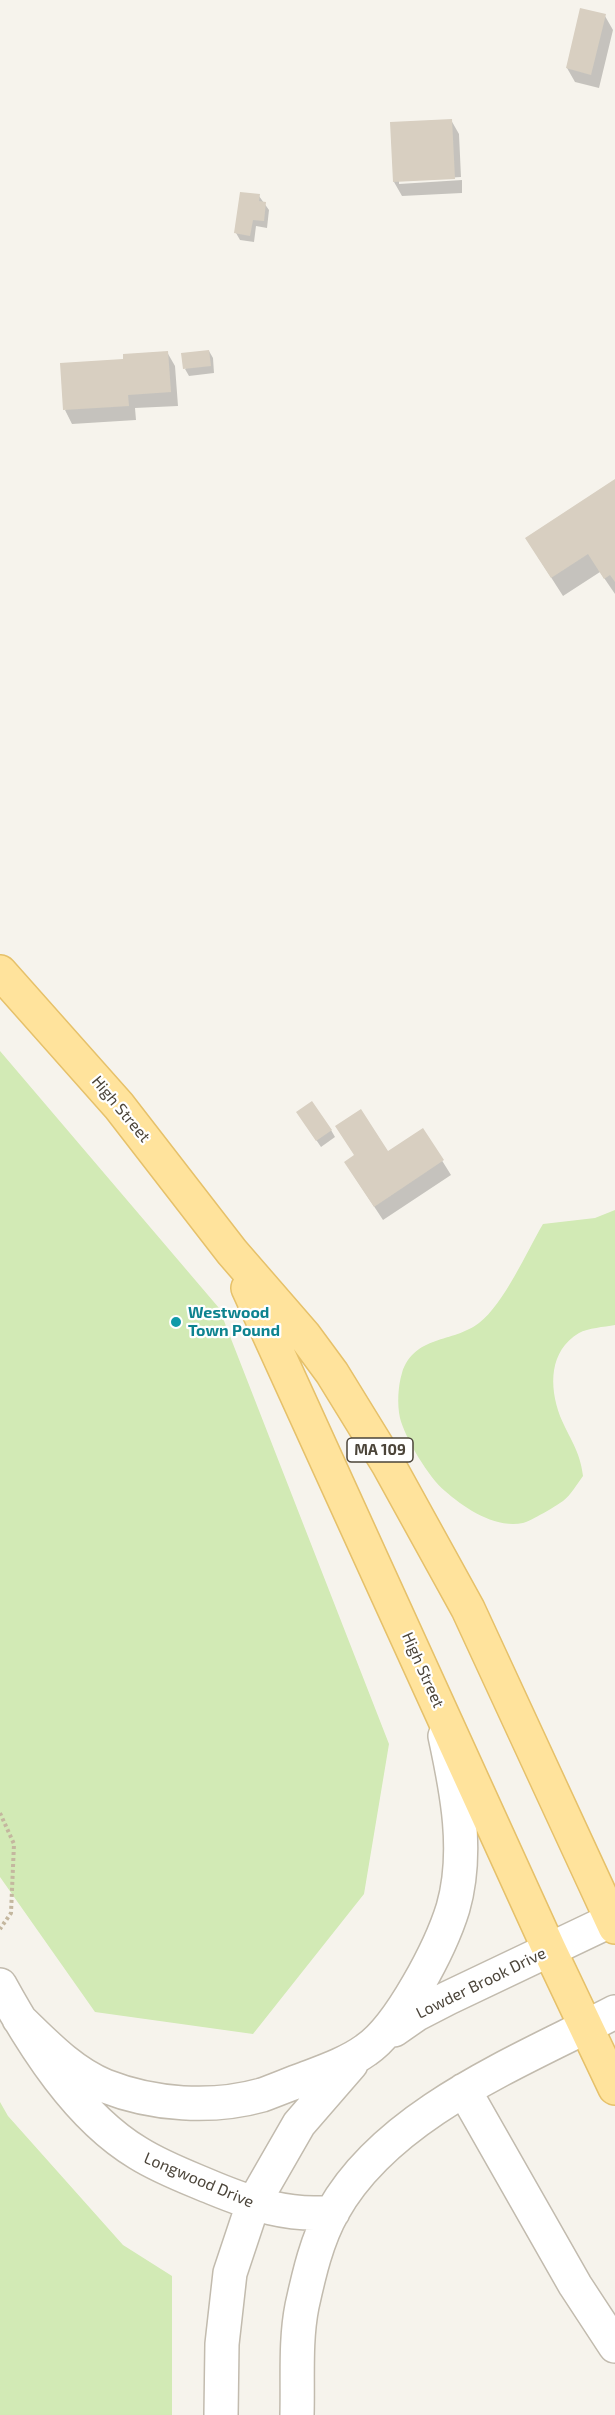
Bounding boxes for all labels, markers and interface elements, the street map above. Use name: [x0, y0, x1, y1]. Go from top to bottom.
street label: High Street: [88, 1072, 154, 1146]
place label: Westwood Town Pound: [188, 1303, 280, 1341]
marker: Westwood Town Pound: [169, 1315, 183, 1329]
road number: MA 109: [347, 1438, 413, 1462]
street label: High Street: [398, 1629, 448, 1711]
street label: Lowder Brook Drive: [413, 1943, 549, 2023]
street label: Longwood Drive: [141, 2148, 257, 2212]

